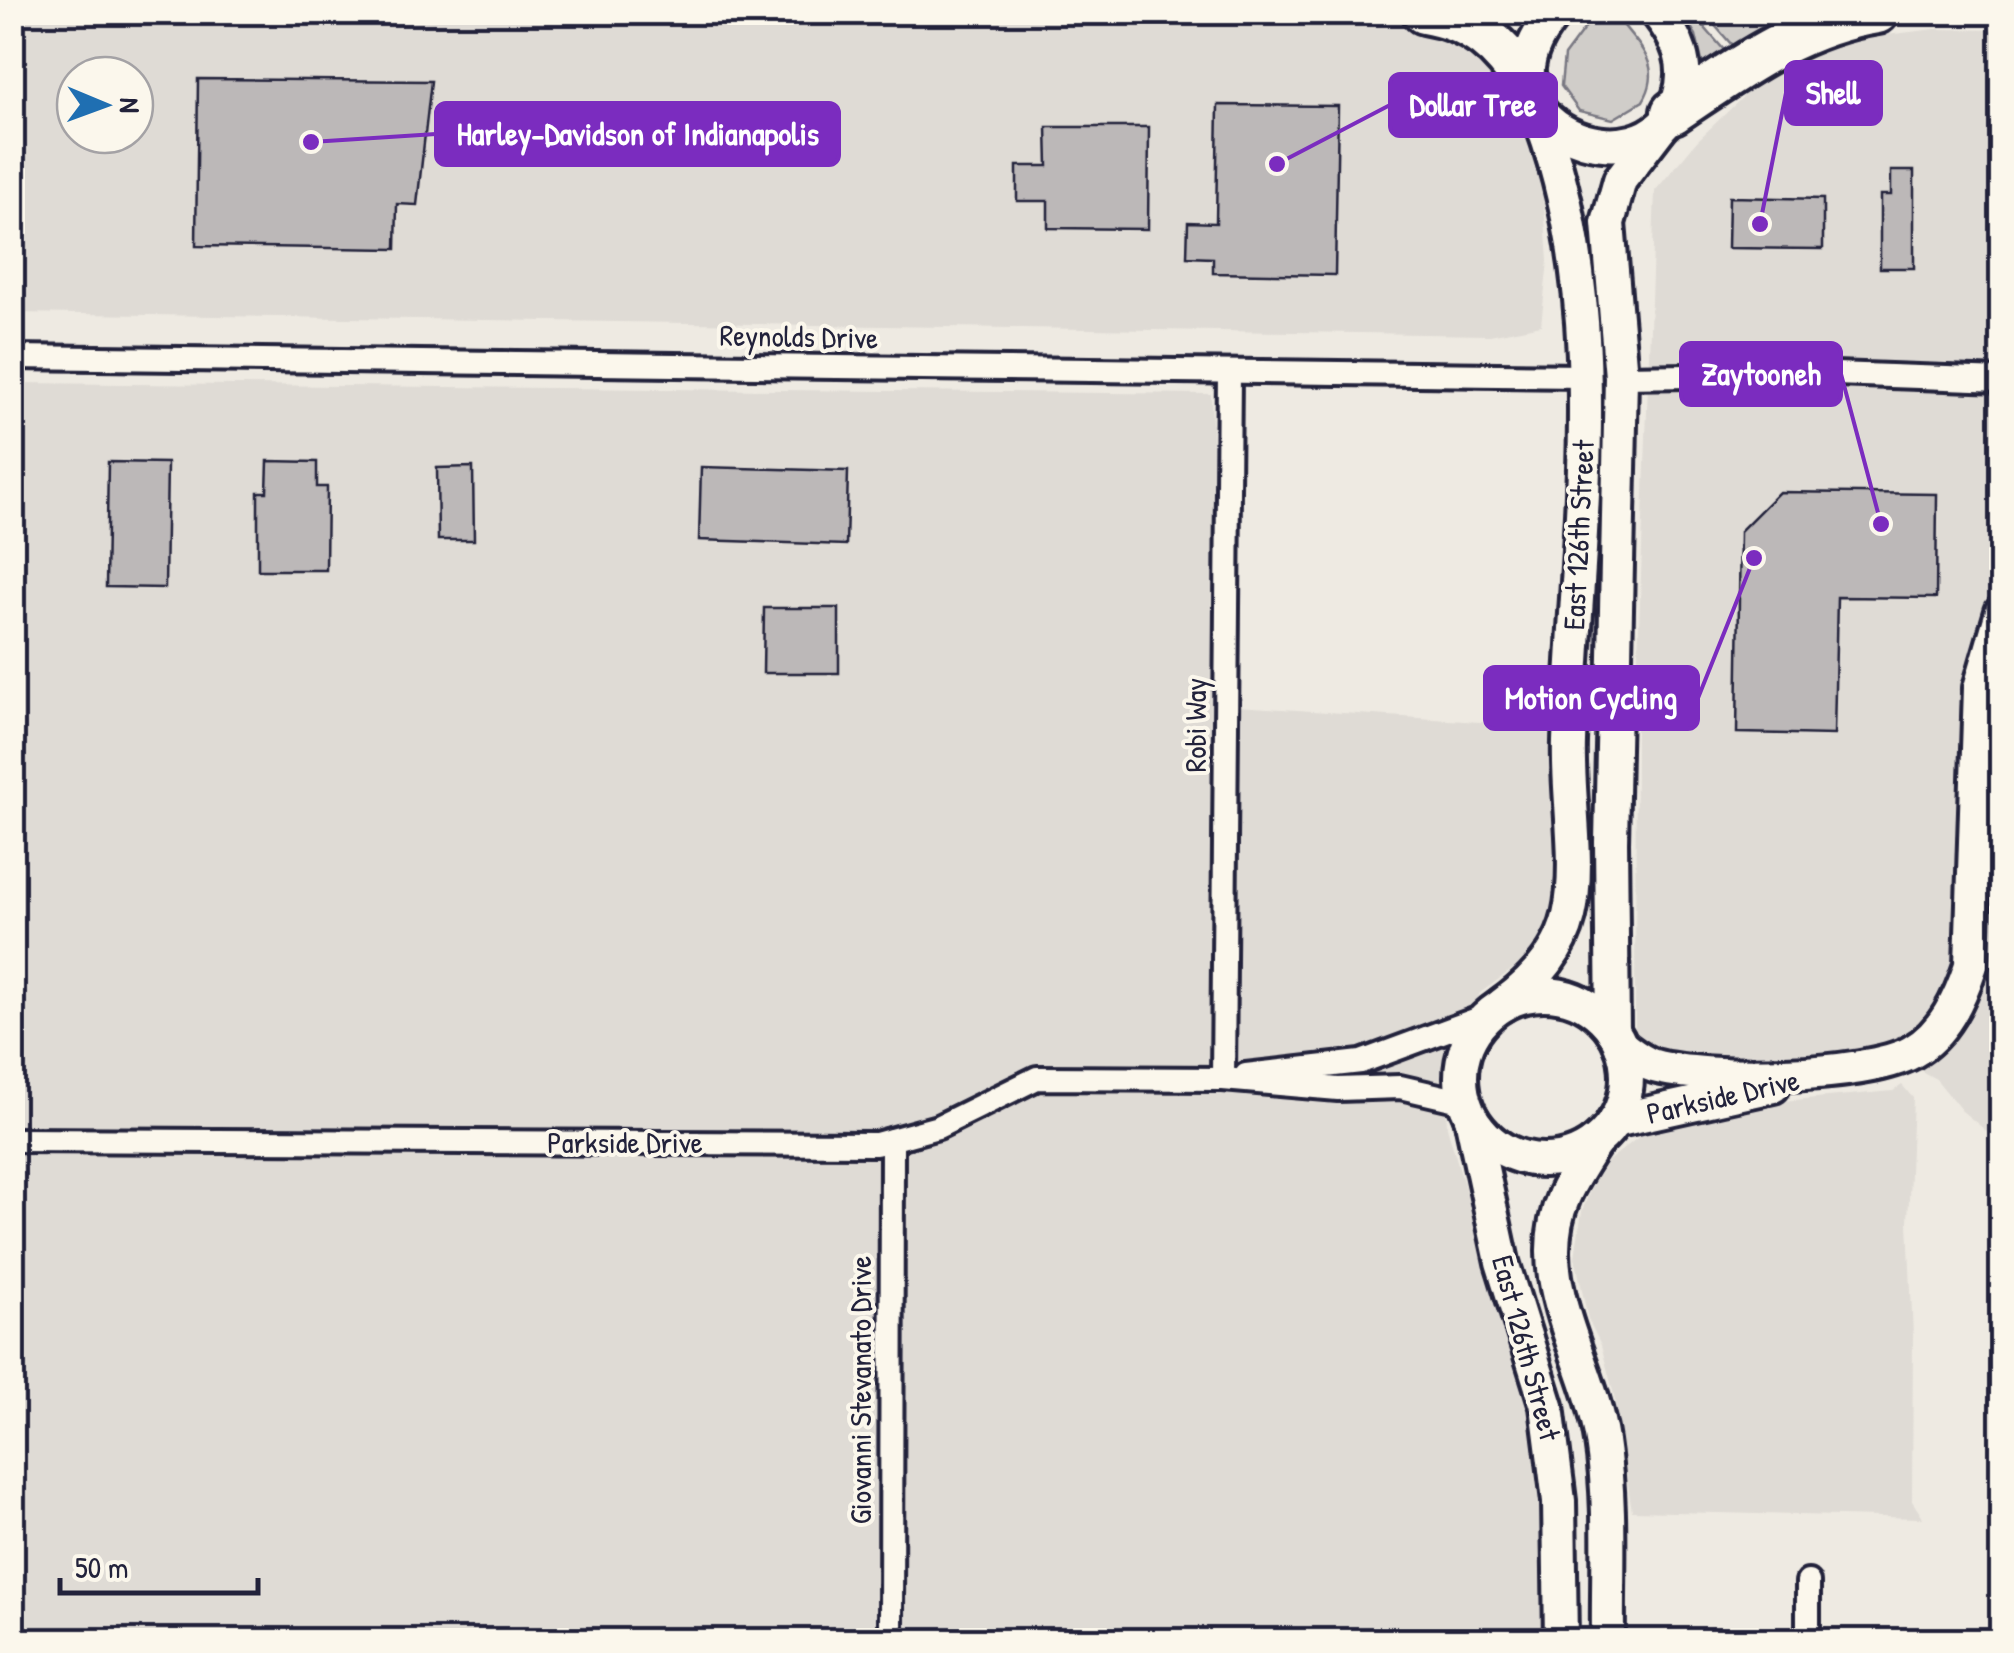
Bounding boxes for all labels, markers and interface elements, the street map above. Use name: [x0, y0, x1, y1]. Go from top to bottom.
north arrow: [55, 55, 155, 155]
callout: Shell: [1786, 62, 1881, 124]
text: Shell: [1806, 71, 1862, 114]
callout: Dollar Tree: [1390, 74, 1556, 136]
text: Dollar Tree: [1410, 83, 1537, 126]
text: N: [111, 98, 149, 113]
callout: Harley-Davidson of Indianapolis: [436, 103, 839, 165]
text: Harley-Davidson of Indianapolis: [457, 112, 819, 156]
street label: Reynolds Drive: [719, 315, 879, 357]
callout: Zaytooneh: [1681, 343, 1841, 405]
text: Zaytooneh: [1701, 352, 1821, 396]
street label: East 126th Street: [1553, 438, 1603, 631]
callout: Motion Cycling: [1485, 667, 1698, 729]
text: Motion Cycling: [1505, 676, 1677, 720]
street label: Robi Way: [1175, 678, 1215, 772]
street label: Parkside Drive: [1643, 1059, 1803, 1133]
street label: Parkside Drive: [547, 1122, 703, 1162]
street label: East 126th Street: [1483, 1251, 1571, 1446]
street label: Giovanni Stevanato Drive: [840, 1256, 880, 1524]
scale bar: [60, 1533, 258, 1595]
text: 50 m: [75, 1547, 128, 1587]

